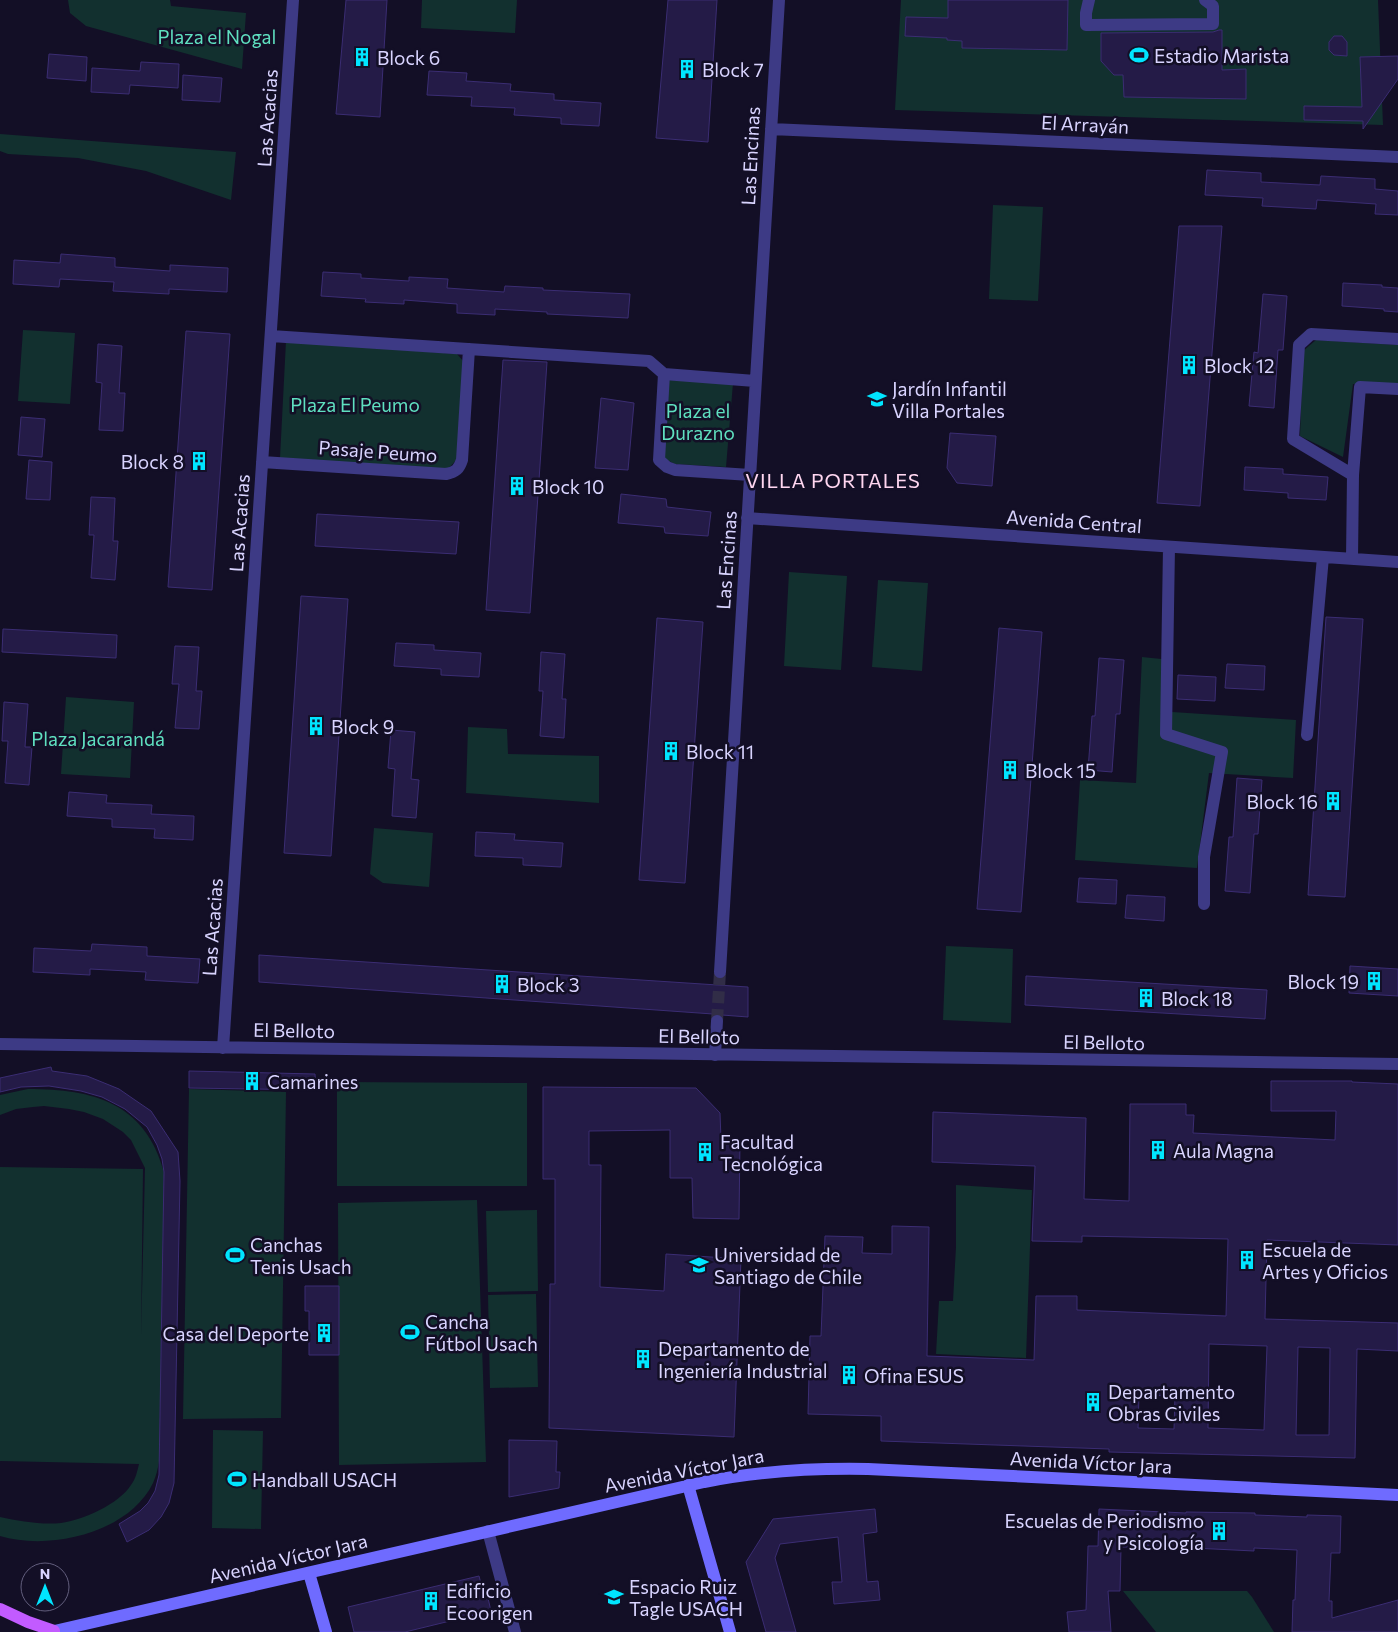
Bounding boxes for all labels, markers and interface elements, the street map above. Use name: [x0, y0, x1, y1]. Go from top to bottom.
park label: Plaza el Nogal: [158, 25, 276, 48]
sports icon: Estadio Marista: [1128, 44, 1150, 66]
place label: Estadio Marista: [1154, 44, 1289, 67]
building icon: Block 6: [351, 46, 373, 68]
place label: Block 6: [377, 46, 440, 69]
building icon: Block 7: [676, 58, 698, 80]
place label: Block 7: [702, 58, 764, 81]
street label: Las Acacias: [252, 68, 282, 168]
street label: Las Encinas: [736, 106, 764, 206]
street label: El Arrayán: [1040, 110, 1130, 138]
building icon: Block 12: [1178, 354, 1200, 376]
place label: Block 12: [1204, 354, 1274, 377]
place label: Jardín Infantil Villa Portales: [892, 377, 1007, 422]
school or university icon: Jardín Infantil Villa Portales: [866, 388, 888, 410]
park label: Plaza El Peumo: [290, 393, 420, 416]
park label: Plaza el Durazno: [661, 399, 735, 444]
street label: Pasaje Peumo: [318, 435, 438, 467]
place label: Block 8: [121, 450, 184, 473]
building icon: Block 8: [188, 450, 210, 472]
district label: VILLA PORTALES: [745, 468, 921, 492]
street label: Las Acacias: [224, 473, 254, 573]
building icon: Block 10: [506, 475, 528, 497]
place label: Block 10: [532, 475, 604, 498]
street label: Avenida Central: [1005, 505, 1143, 537]
street label: Las Encinas: [711, 510, 741, 610]
building icon: Block 9: [305, 715, 327, 737]
place label: Block 9: [331, 715, 394, 738]
park label: Plaza Jacarandá: [31, 727, 165, 750]
building icon: Block 11: [660, 740, 682, 762]
place label: Block 11: [686, 740, 754, 763]
building icon: Block 15: [999, 759, 1021, 781]
place label: Block 15: [1025, 759, 1096, 782]
place label: Block 16: [1247, 790, 1318, 813]
building icon: Block 16: [1322, 790, 1344, 812]
street label: Las Acacias: [197, 877, 227, 977]
place label: Block 19: [1288, 970, 1359, 993]
building icon: Block 19: [1363, 970, 1385, 992]
building icon: Block 3: [491, 973, 513, 995]
place label: Block 3: [517, 973, 580, 996]
building icon: Block 18: [1135, 987, 1157, 1009]
place label: Block 18: [1161, 987, 1232, 1010]
street label: El Belloto: [253, 1018, 335, 1042]
street label: El Belloto: [658, 1024, 740, 1048]
street label: El Belloto: [1063, 1030, 1145, 1054]
building icon: Camarines: [241, 1070, 263, 1092]
place label: Camarines: [267, 1070, 359, 1093]
place label: Facultad Tecnológica: [720, 1130, 823, 1175]
building icon: Aula Magna: [1147, 1139, 1169, 1161]
place label: Aula Magna: [1173, 1139, 1274, 1162]
building icon: Facultad Tecnológica: [694, 1141, 716, 1163]
place label: Canchas Tenis Usach: [250, 1233, 352, 1278]
place label: Escuela de Artes y Oficios: [1262, 1238, 1388, 1283]
place label: Universidad de Santiago de Chile: [714, 1243, 862, 1288]
sports icon: Canchas Tenis Usach: [224, 1244, 246, 1266]
building icon: Escuela de Artes y Oficios: [1236, 1249, 1258, 1271]
school or university icon: Universidad de Santiago de Chile: [688, 1254, 710, 1276]
place label: Cancha Fútbol Usach: [425, 1310, 538, 1355]
sports icon: Cancha Fútbol Usach: [399, 1321, 421, 1343]
place label: Casa del Deporte: [162, 1322, 309, 1345]
building icon: Casa del Deporte: [313, 1322, 335, 1344]
place label: Departamento de Ingeniería Industrial: [658, 1337, 828, 1382]
building icon: Departamento de Ingeniería Industrial: [632, 1348, 654, 1370]
building icon: Ofina ESUS: [838, 1364, 860, 1386]
place label: Ofina ESUS: [864, 1364, 964, 1387]
place label: Departamento Obras Civiles: [1108, 1380, 1235, 1425]
building icon: Departamento Obras Civiles: [1082, 1391, 1104, 1413]
street label: Avenida Víctor Jara: [602, 1443, 766, 1497]
street label: Avenida Víctor Jara: [1009, 1446, 1173, 1478]
sports icon: Handball USACH: [226, 1468, 248, 1490]
place label: Handball USACH: [252, 1468, 397, 1491]
place label: Escuelas de Periodismo y Psicología: [1005, 1509, 1204, 1554]
building icon: Escuelas de Periodismo y Psicología: [1208, 1520, 1230, 1542]
street label: Avenida Víctor Jara: [206, 1529, 370, 1587]
north arrow: [20, 1562, 70, 1612]
text: N: [40, 1565, 50, 1582]
place label: Espacio Ruiz Tagle USACH: [629, 1575, 743, 1620]
place label: Edificio Ecoorigen: [446, 1579, 533, 1624]
school or university icon: Espacio Ruiz Tagle USACH: [603, 1586, 625, 1608]
building icon: Edificio Ecoorigen: [420, 1590, 442, 1612]

